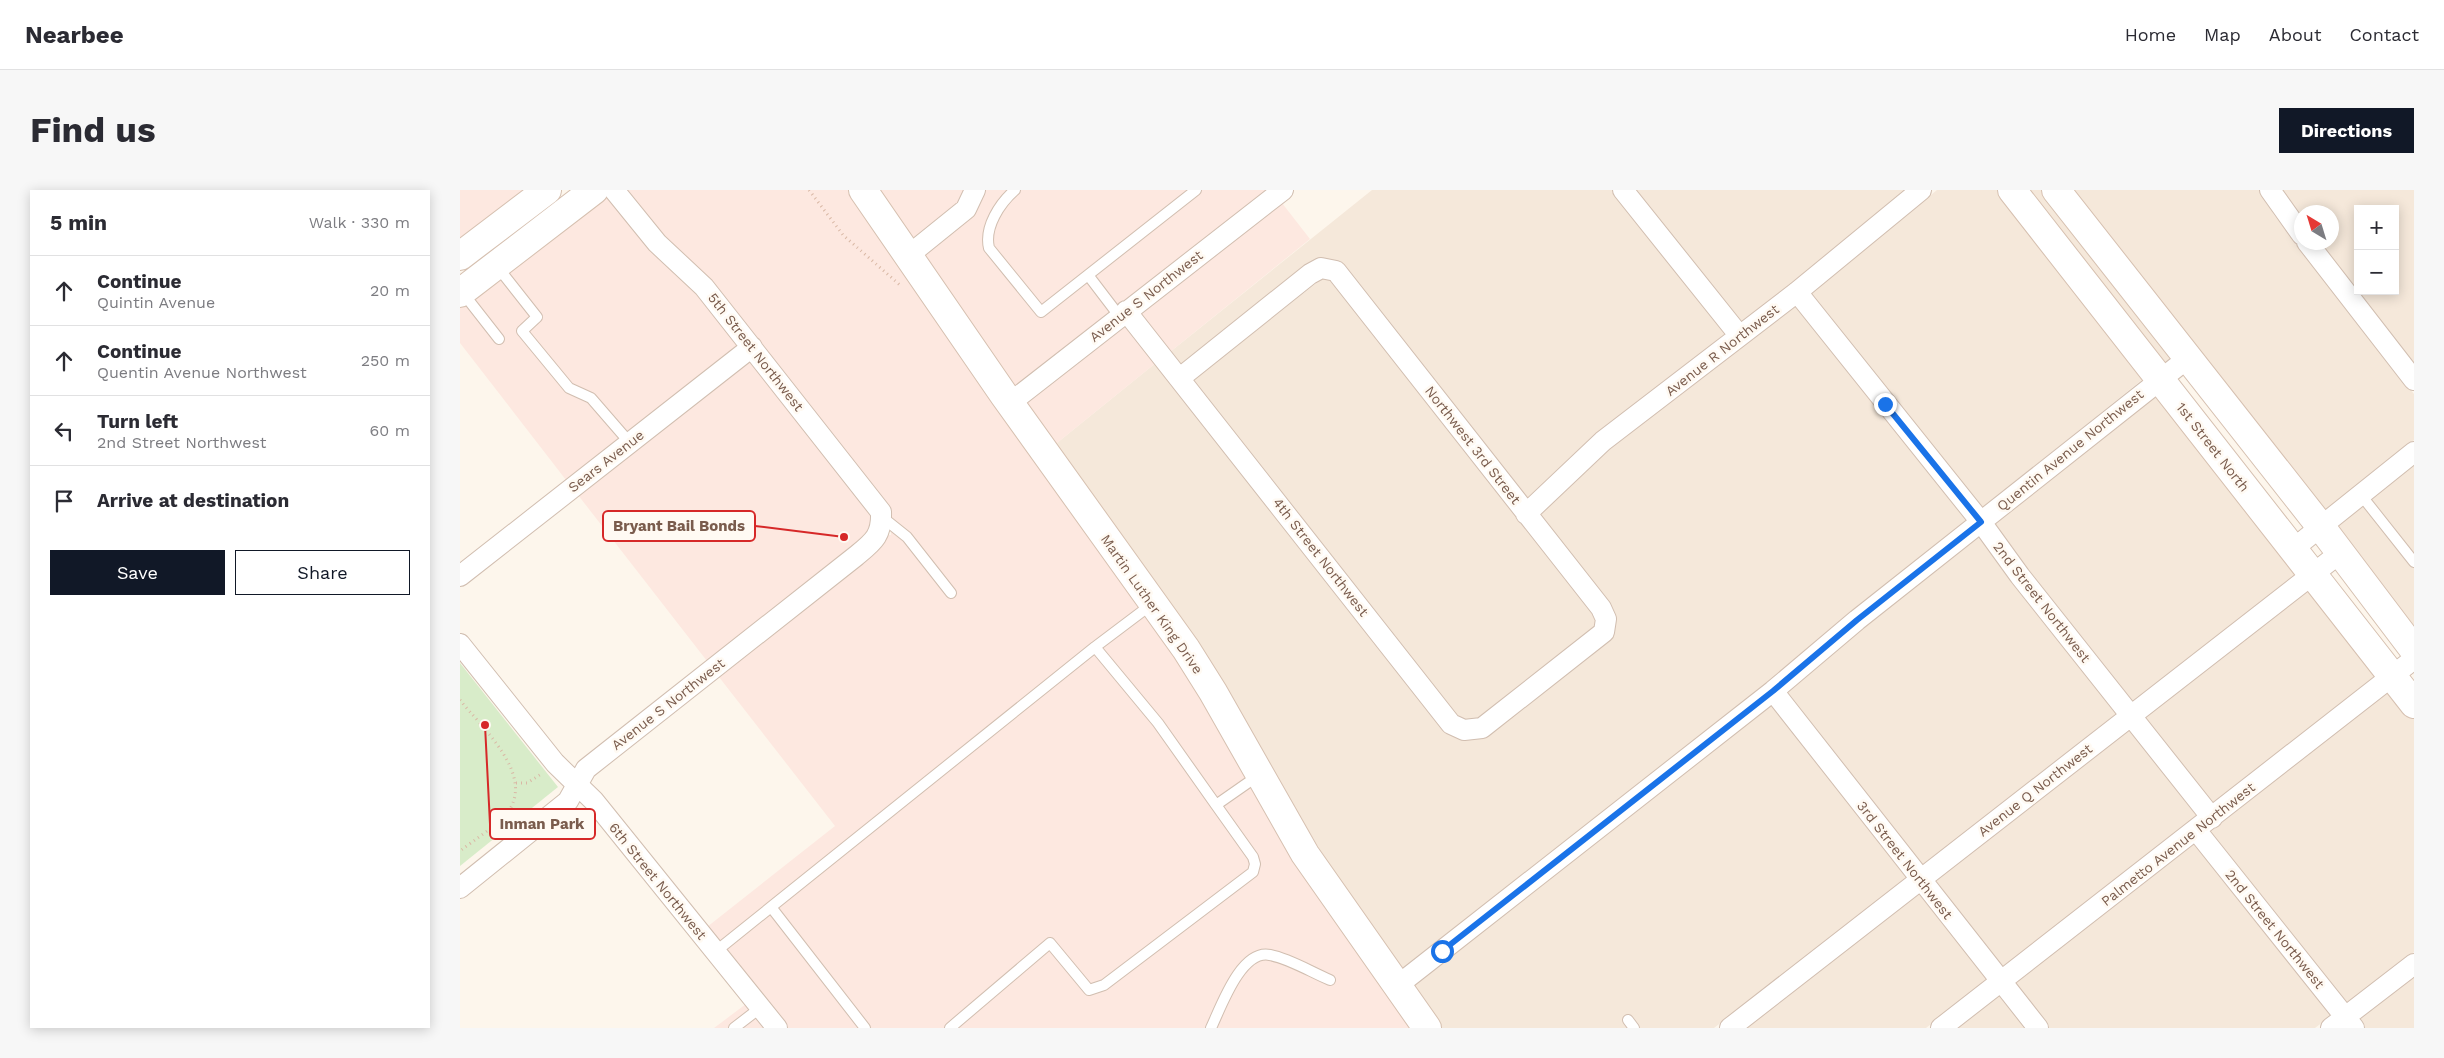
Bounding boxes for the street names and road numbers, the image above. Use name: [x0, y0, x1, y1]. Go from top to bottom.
street label: Avenue S Northwest: [1086, 247, 1206, 345]
street label: 5th Street Northwest: [705, 290, 807, 414]
street label: Avenue R Northwest: [1662, 301, 1782, 399]
street label: Northwest 3rd Street: [1422, 383, 1524, 507]
street label: Quentin Avenue Northwest: [1994, 386, 2146, 514]
street label: 1st Street North: [2173, 399, 2253, 495]
street label: Sears Avenue: [565, 427, 647, 495]
street label: 4th Street Northwest: [1270, 495, 1372, 619]
street label: Martin Luther King Drive: [1098, 531, 1206, 677]
street label: 2nd Street Northwest: [1990, 539, 2094, 665]
street label: Avenue S Northwest: [608, 655, 728, 753]
street label: Avenue Q Northwest: [1975, 740, 2095, 840]
street label: Palmetto Avenue Northwest: [2098, 779, 2258, 909]
street label: 3rd Street Northwest: [1854, 798, 1956, 922]
street label: 6th Street Northwest: [606, 819, 710, 943]
street label: 2nd Street Northwest: [2222, 866, 2328, 992]

